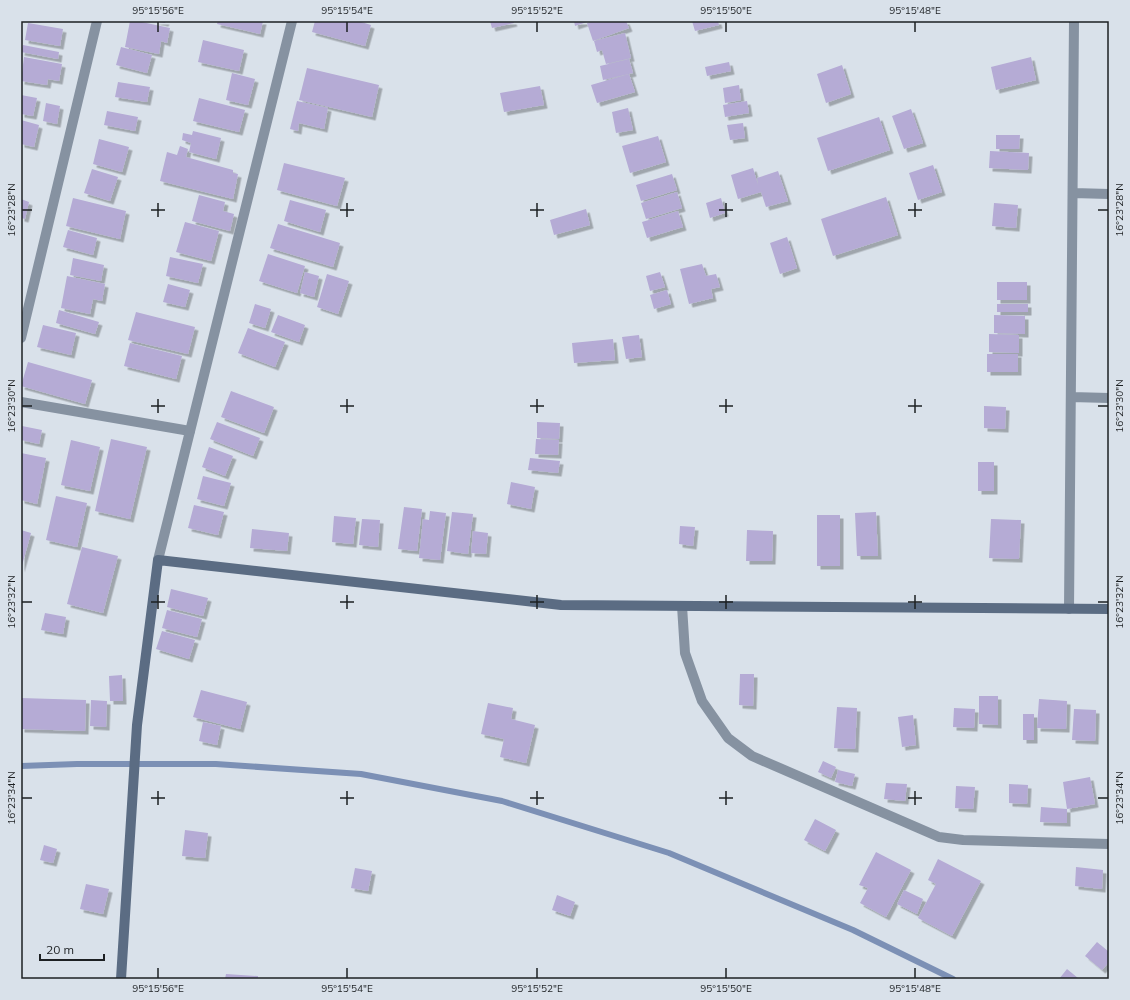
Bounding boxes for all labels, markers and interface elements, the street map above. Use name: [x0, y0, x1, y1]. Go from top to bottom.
text: 95°15'56"E: [132, 4, 184, 17]
text: 95°15'54"E: [321, 4, 373, 17]
text: 95°15'52"E: [511, 4, 563, 17]
text: 95°15'50"E: [700, 4, 752, 17]
text: 95°15'48"E: [889, 4, 941, 17]
text: 16°23'28"N: [5, 183, 18, 237]
text: 16°23'28"N: [1113, 183, 1126, 237]
text: 16°23'30"N: [5, 379, 18, 433]
text: 16°23'30"N: [1113, 379, 1126, 433]
text: 16°23'32"N: [5, 575, 18, 629]
text: 16°23'32"N: [1113, 575, 1126, 629]
text: 16°23'34"N: [5, 771, 18, 825]
text: 16°23'34"N: [1113, 771, 1126, 825]
scale bar: [40, 936, 104, 962]
text: 20 m: [46, 942, 74, 957]
text: 95°15'56"E: [132, 982, 184, 995]
text: 95°15'54"E: [321, 982, 373, 995]
text: 95°15'52"E: [511, 982, 563, 995]
text: 95°15'50"E: [700, 982, 752, 995]
text: 95°15'48"E: [889, 982, 941, 995]

